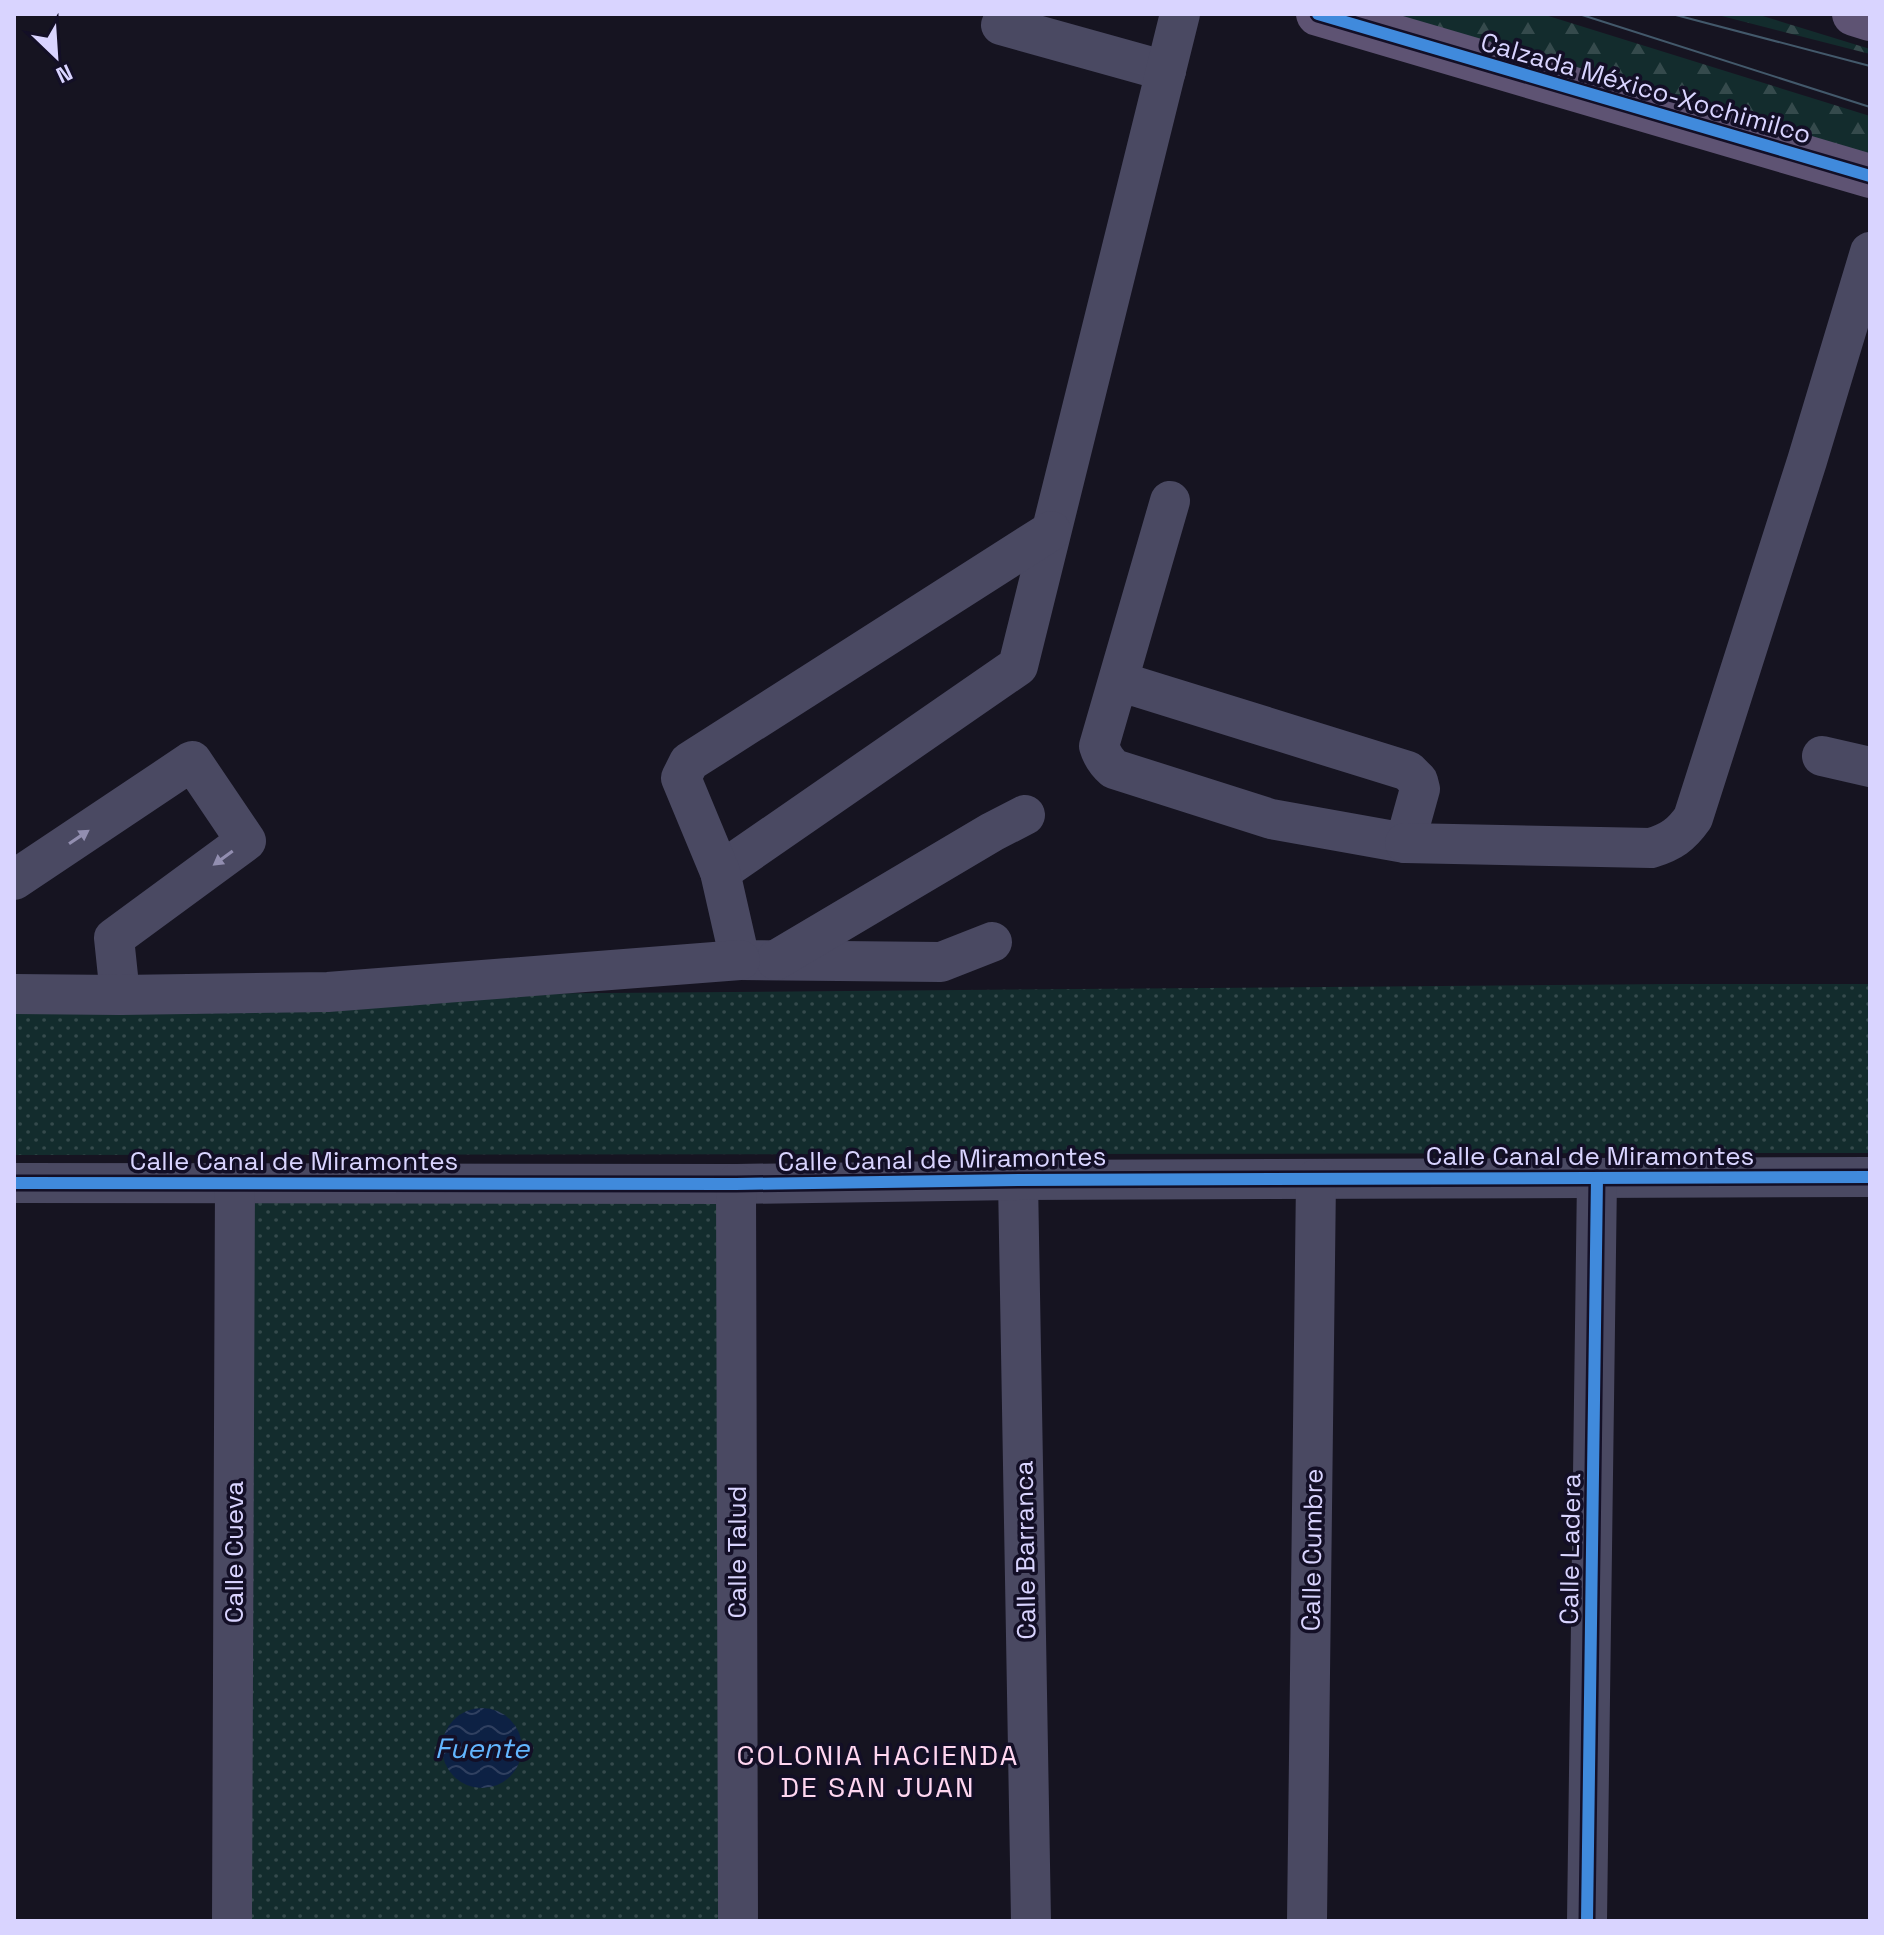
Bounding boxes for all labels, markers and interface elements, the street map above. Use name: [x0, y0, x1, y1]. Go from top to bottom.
north arrow: [16, 16, 96, 96]
street label: Calzada México-Xochimilco: [1477, 24, 1815, 152]
text: N: [52, 58, 77, 90]
one-way arrow: [68, 830, 89, 845]
one-way arrow: [213, 849, 234, 865]
street label: Calle Canal de Miramontes: [777, 1139, 1107, 1179]
street label: Calle Canal de Miramontes: [1426, 1139, 1754, 1173]
street label: Calle Canal de Miramontes: [130, 1144, 458, 1178]
street label: Calle Barranca: [1006, 1460, 1044, 1640]
street label: Calle Cumbre: [1294, 1468, 1330, 1632]
street label: Calle Ladera: [1552, 1473, 1588, 1625]
street label: Calle Cueva: [217, 1481, 251, 1623]
street label: Calle Talud: [720, 1486, 754, 1618]
water label: Fuente: [435, 1730, 531, 1766]
district label: COLONIA HACIENDA DE SAN JUAN: [737, 1737, 1019, 1805]

